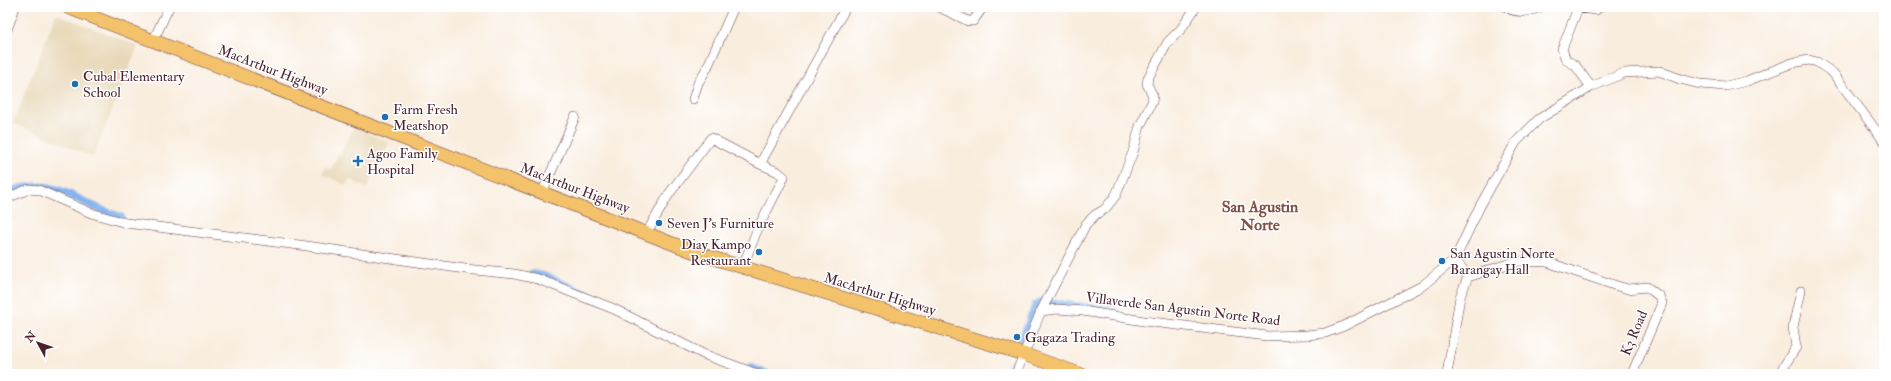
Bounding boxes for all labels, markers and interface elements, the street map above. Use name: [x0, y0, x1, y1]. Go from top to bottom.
street label: MacArthur Highway: [216, 41, 331, 100]
place label: Cubal Elementary School: [83, 68, 185, 101]
marker: Cubal Elementary School: [70, 79, 80, 89]
place label: Farm Fresh Meatshop: [393, 101, 458, 135]
marker: Farm Fresh Meatshop: [380, 112, 390, 122]
place label: Agoo Family Hospital: [366, 145, 438, 179]
marker: Agoo Family Hospital: [352, 155, 364, 167]
street label: MacArthur Highway: [518, 159, 633, 218]
district label: San Agustin Norte: [1222, 197, 1299, 235]
place label: Seven J's Furniture: [667, 215, 774, 232]
marker: Seven J's Furniture: [654, 218, 664, 228]
place label: Diay Kampo Restaurant: [681, 236, 751, 269]
place label: San Agustin Norte Barangay Hall: [1450, 245, 1555, 279]
marker: Diay Kampo Restaurant: [754, 247, 764, 257]
marker: San Agustin Norte Barangay Hall: [1437, 256, 1447, 266]
street label: MacArthur Highway: [822, 269, 939, 320]
street label: Villaverde San Agustin Norte Road: [1085, 289, 1281, 329]
street label: K3 Road: [1617, 308, 1651, 358]
north arrow: [18, 323, 58, 363]
text: N: [22, 328, 40, 346]
place label: Gagaza Trading: [1025, 329, 1116, 346]
marker: Gagaza Trading: [1012, 332, 1022, 342]

